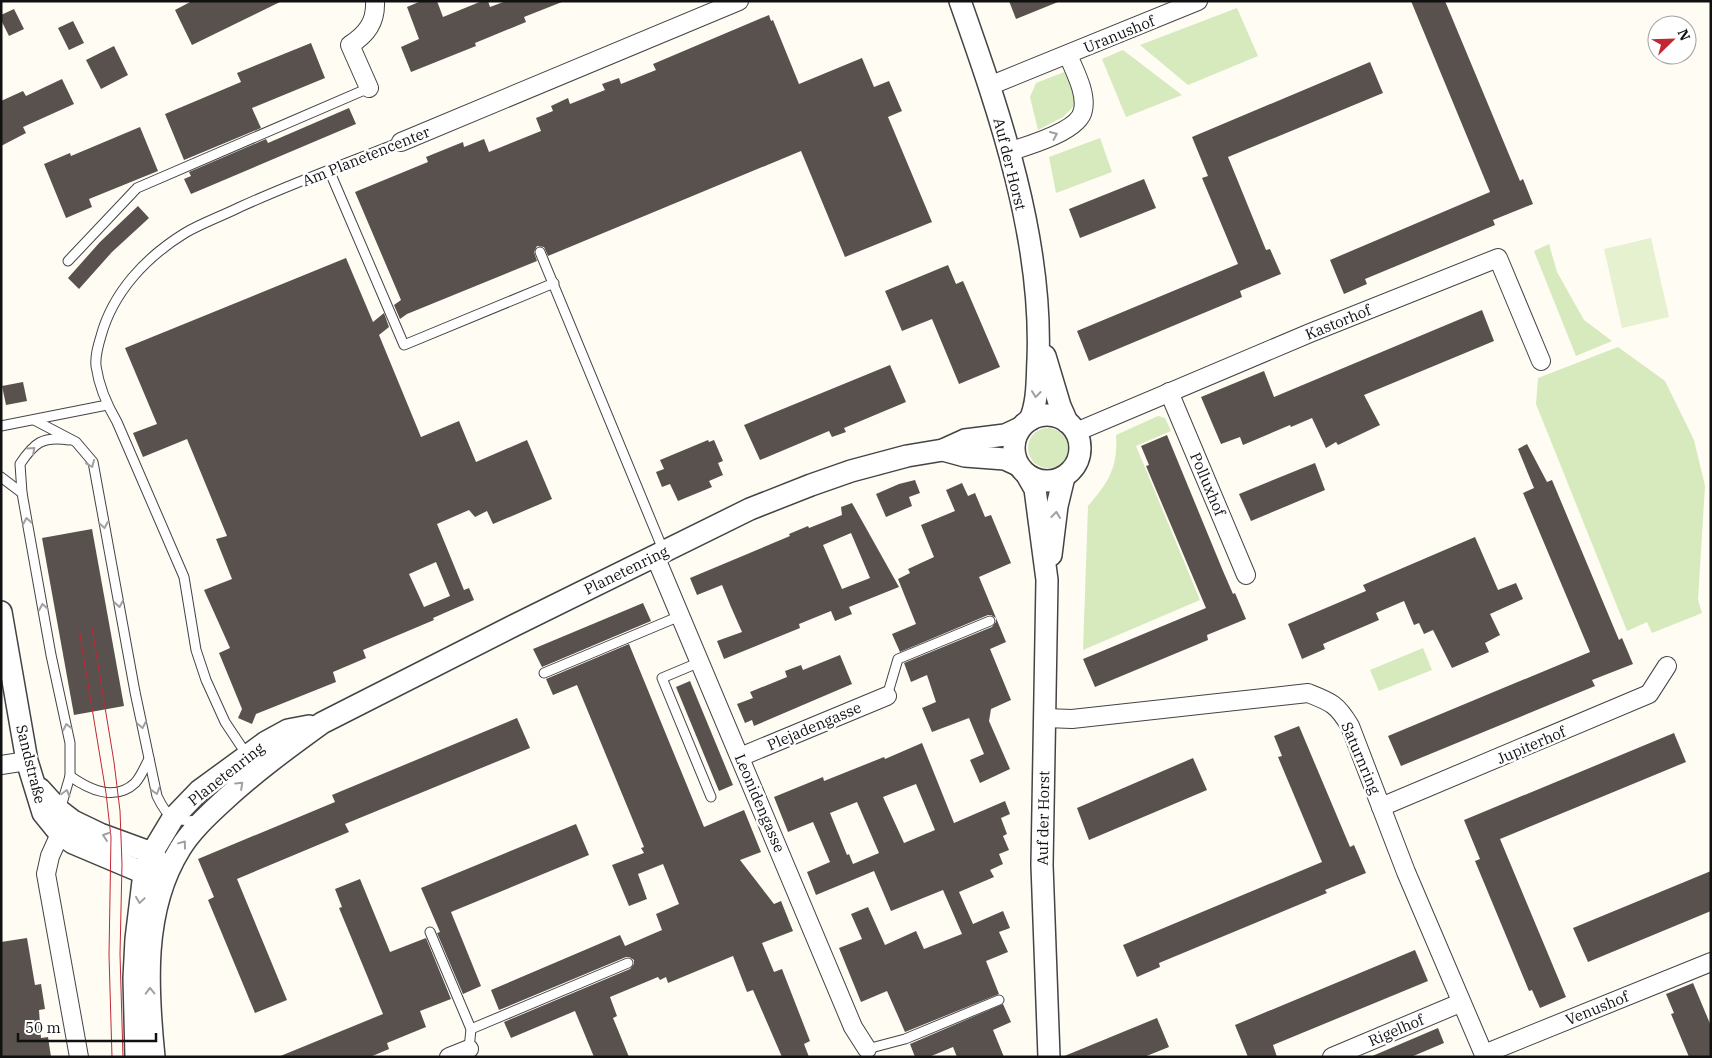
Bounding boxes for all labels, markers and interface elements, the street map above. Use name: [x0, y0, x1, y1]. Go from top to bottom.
street label: Uranushof: [1081, 11, 1158, 57]
north arrow: [1647, 15, 1697, 65]
text: N: [1674, 26, 1694, 44]
street label: Auf der Horst: [989, 116, 1031, 212]
street label: Am Planetencenter: [299, 122, 433, 190]
one-way arrow: [1049, 130, 1058, 141]
street label: Kastorhof: [1302, 300, 1374, 344]
one-way arrow: [1031, 390, 1042, 398]
one-way arrow: [26, 446, 35, 455]
street label: Polluxhof: [1186, 449, 1230, 519]
one-way arrow: [85, 459, 96, 468]
one-way arrow: [1050, 510, 1061, 518]
one-way arrow: [23, 517, 33, 526]
one-way arrow: [99, 520, 109, 529]
street label: Planetenring: [581, 541, 671, 599]
one-way arrow: [113, 600, 123, 609]
one-way arrow: [38, 602, 48, 611]
street label: Plejadengasse: [764, 698, 864, 754]
street label: Saturnring: [1337, 719, 1385, 797]
one-way arrow: [136, 721, 147, 730]
street label: Jupiterhof: [1494, 722, 1569, 768]
street label: Sandstraße: [12, 723, 50, 805]
one-way arrow: [62, 723, 73, 732]
street label: Planetenring: [184, 738, 268, 810]
street label: Leonidengasse: [731, 751, 789, 855]
street label: Auf der Horst: [1033, 771, 1053, 865]
one-way arrow: [234, 782, 243, 791]
one-way arrow: [151, 786, 161, 795]
one-way arrow: [60, 790, 70, 798]
one-way arrow: [103, 831, 111, 841]
one-way arrow: [178, 841, 186, 850]
one-way arrow: [135, 896, 146, 904]
one-way arrow: [145, 986, 155, 994]
street label: Venushof: [1563, 986, 1632, 1029]
scale bar: [18, 1010, 155, 1042]
street label: Rigelhof: [1365, 1010, 1427, 1050]
text: 50 m: [25, 1018, 61, 1037]

